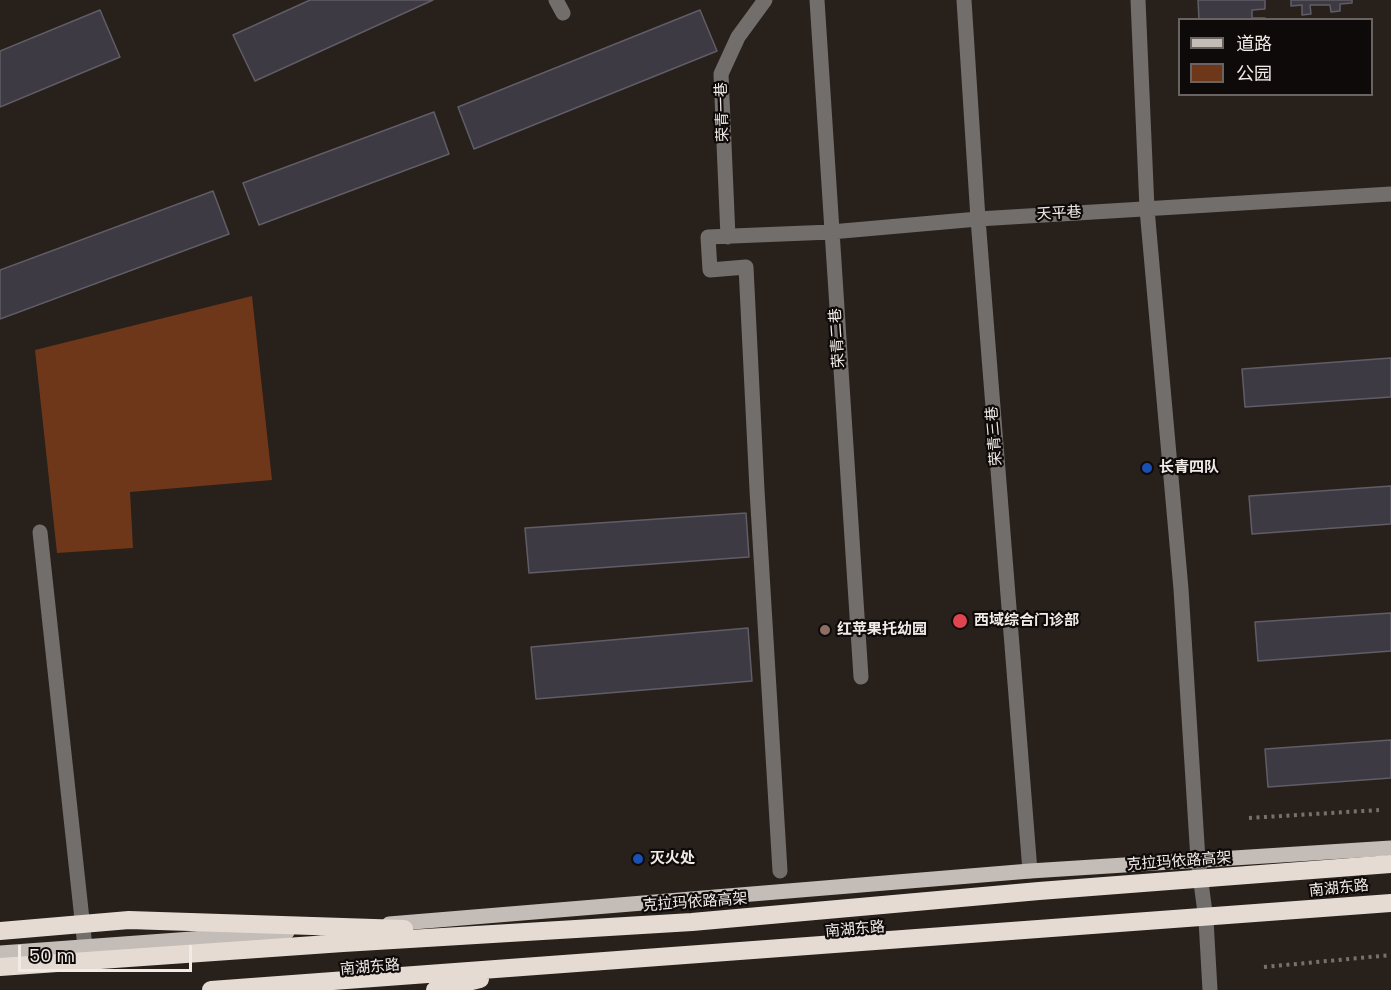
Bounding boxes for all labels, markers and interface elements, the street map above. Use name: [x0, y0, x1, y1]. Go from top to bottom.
legend: [1178, 18, 1373, 96]
text: 道路: [1236, 31, 1272, 56]
text: 公园: [1236, 61, 1272, 86]
street label: 荣青一巷: [713, 82, 733, 142]
street label: 天平巷: [1036, 204, 1082, 224]
street label: 荣青二巷: [827, 307, 849, 369]
street label: 荣青三巷: [983, 405, 1007, 467]
place label: 长青四队: [1159, 459, 1219, 477]
marker: 长青四队: [1140, 461, 1154, 475]
marker: 西域综合门诊部: [951, 612, 969, 630]
place label: 西域综合门诊部: [974, 612, 1079, 630]
place label: 红苹果托幼园: [837, 621, 927, 639]
marker: 红苹果托幼园: [818, 623, 832, 637]
street label: 克拉玛依路高架: [1126, 849, 1232, 875]
place label: 灭火处: [650, 850, 695, 868]
marker: 灭火处: [631, 852, 645, 866]
street label: 南湖东路: [1308, 877, 1370, 901]
street label: 克拉玛依路高架: [642, 890, 748, 916]
street label: 南湖东路: [824, 918, 886, 942]
scale bar: [21, 933, 195, 971]
text: 50 m: [29, 943, 75, 968]
street label: 南湖东路: [339, 956, 401, 980]

